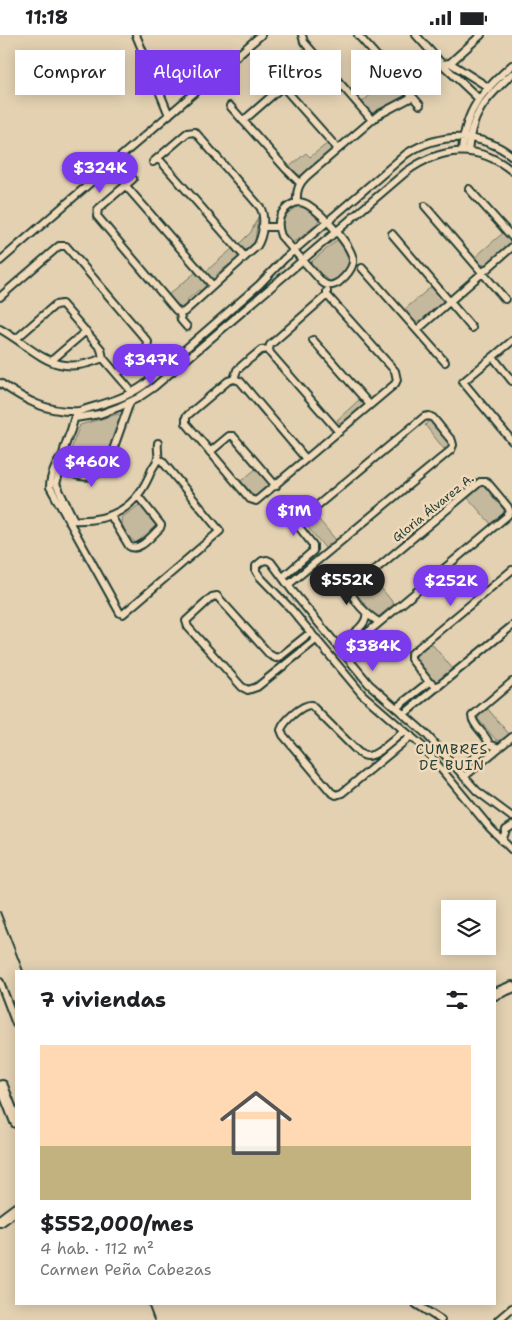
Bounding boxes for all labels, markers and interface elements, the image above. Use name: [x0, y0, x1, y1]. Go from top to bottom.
text: 11:18: [25, 5, 68, 30]
chip: Comprar: [15, 50, 125, 95]
chip: Alquilar: [135, 50, 240, 95]
chip: Filtros: [250, 50, 341, 95]
chip: Nuevo: [351, 50, 441, 95]
pin: $324K: [65, 151, 135, 194]
text: $324K: [73, 157, 127, 178]
pin: $347K: [116, 343, 186, 386]
text: $347K: [124, 349, 178, 370]
pin: $460K: [57, 445, 127, 488]
text: $460K: [64, 451, 120, 472]
street label: Gloria Álvarez A.: [389, 470, 477, 546]
pin: $1M: [270, 495, 318, 537]
text: $1M: [277, 500, 311, 521]
pin: $552K: [312, 563, 382, 606]
pin: $252K: [416, 565, 486, 607]
text: $552K: [321, 569, 373, 590]
text: $252K: [424, 570, 478, 591]
pin: $384K: [338, 629, 408, 672]
text: $384K: [345, 635, 401, 656]
district label: CUMBRES DE BUIN: [416, 740, 488, 774]
map controls: [441, 900, 496, 955]
button: layers: [441, 900, 496, 955]
text: 7 viviendas: [40, 986, 166, 1014]
icon: filters: [443, 986, 471, 1014]
icon: home: [211, 1078, 301, 1168]
text: $552,000/mes: [40, 1210, 194, 1238]
text: 4 hab. · 112 m²: [40, 1238, 154, 1259]
text: Carmen Peña Cabezas: [40, 1259, 212, 1280]

